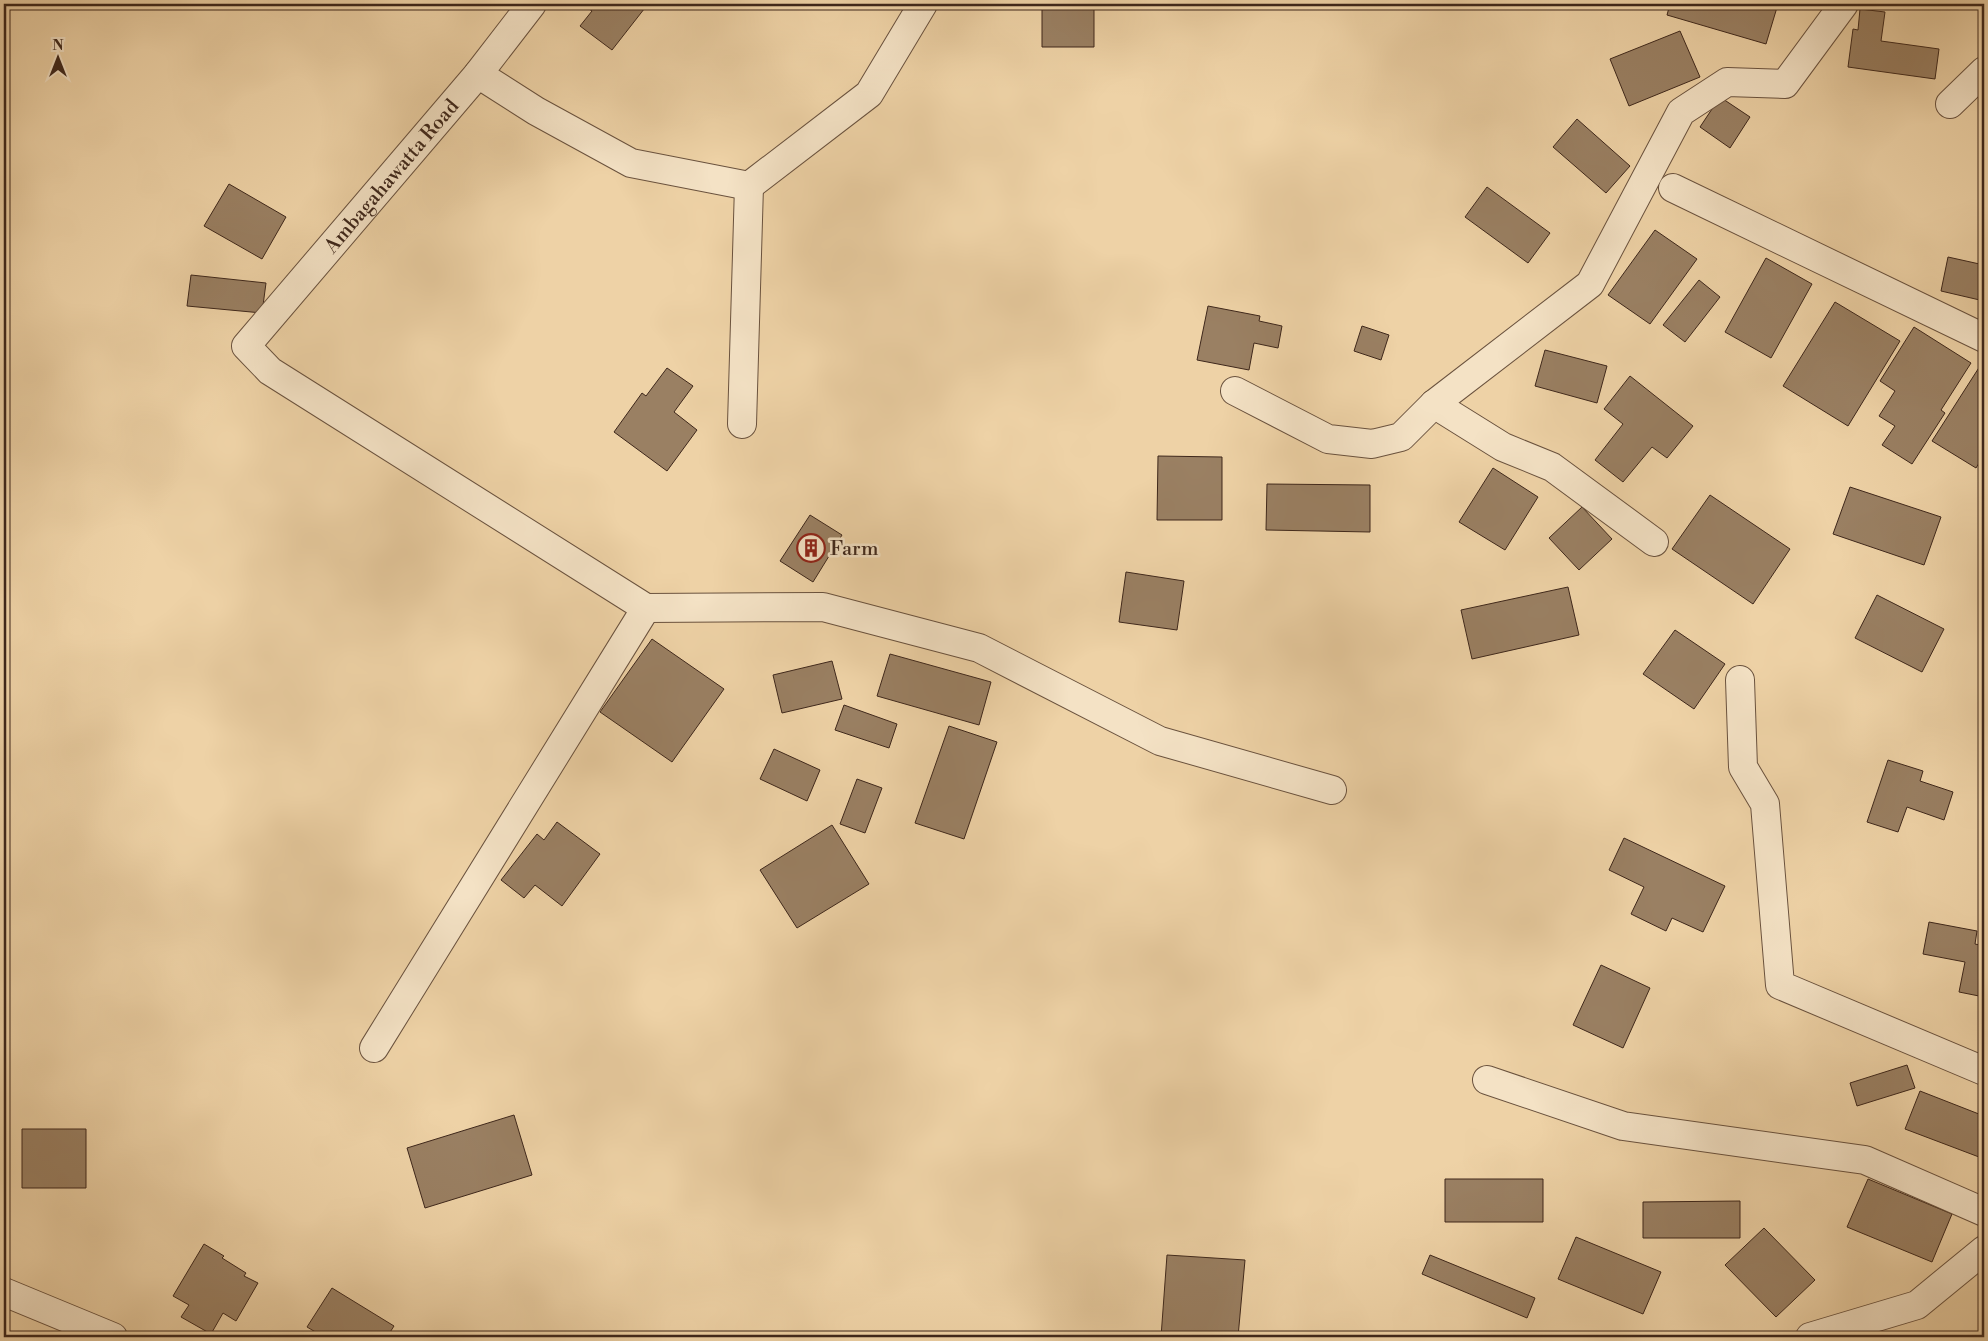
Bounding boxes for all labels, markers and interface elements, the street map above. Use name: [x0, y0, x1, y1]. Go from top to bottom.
north arrow: [32, 32, 82, 82]
text: N: [52, 37, 64, 55]
street label: Ambagahawatta Road: [319, 94, 465, 260]
building icon: Farm: [796, 533, 826, 563]
place label: Farm: [830, 537, 879, 562]

